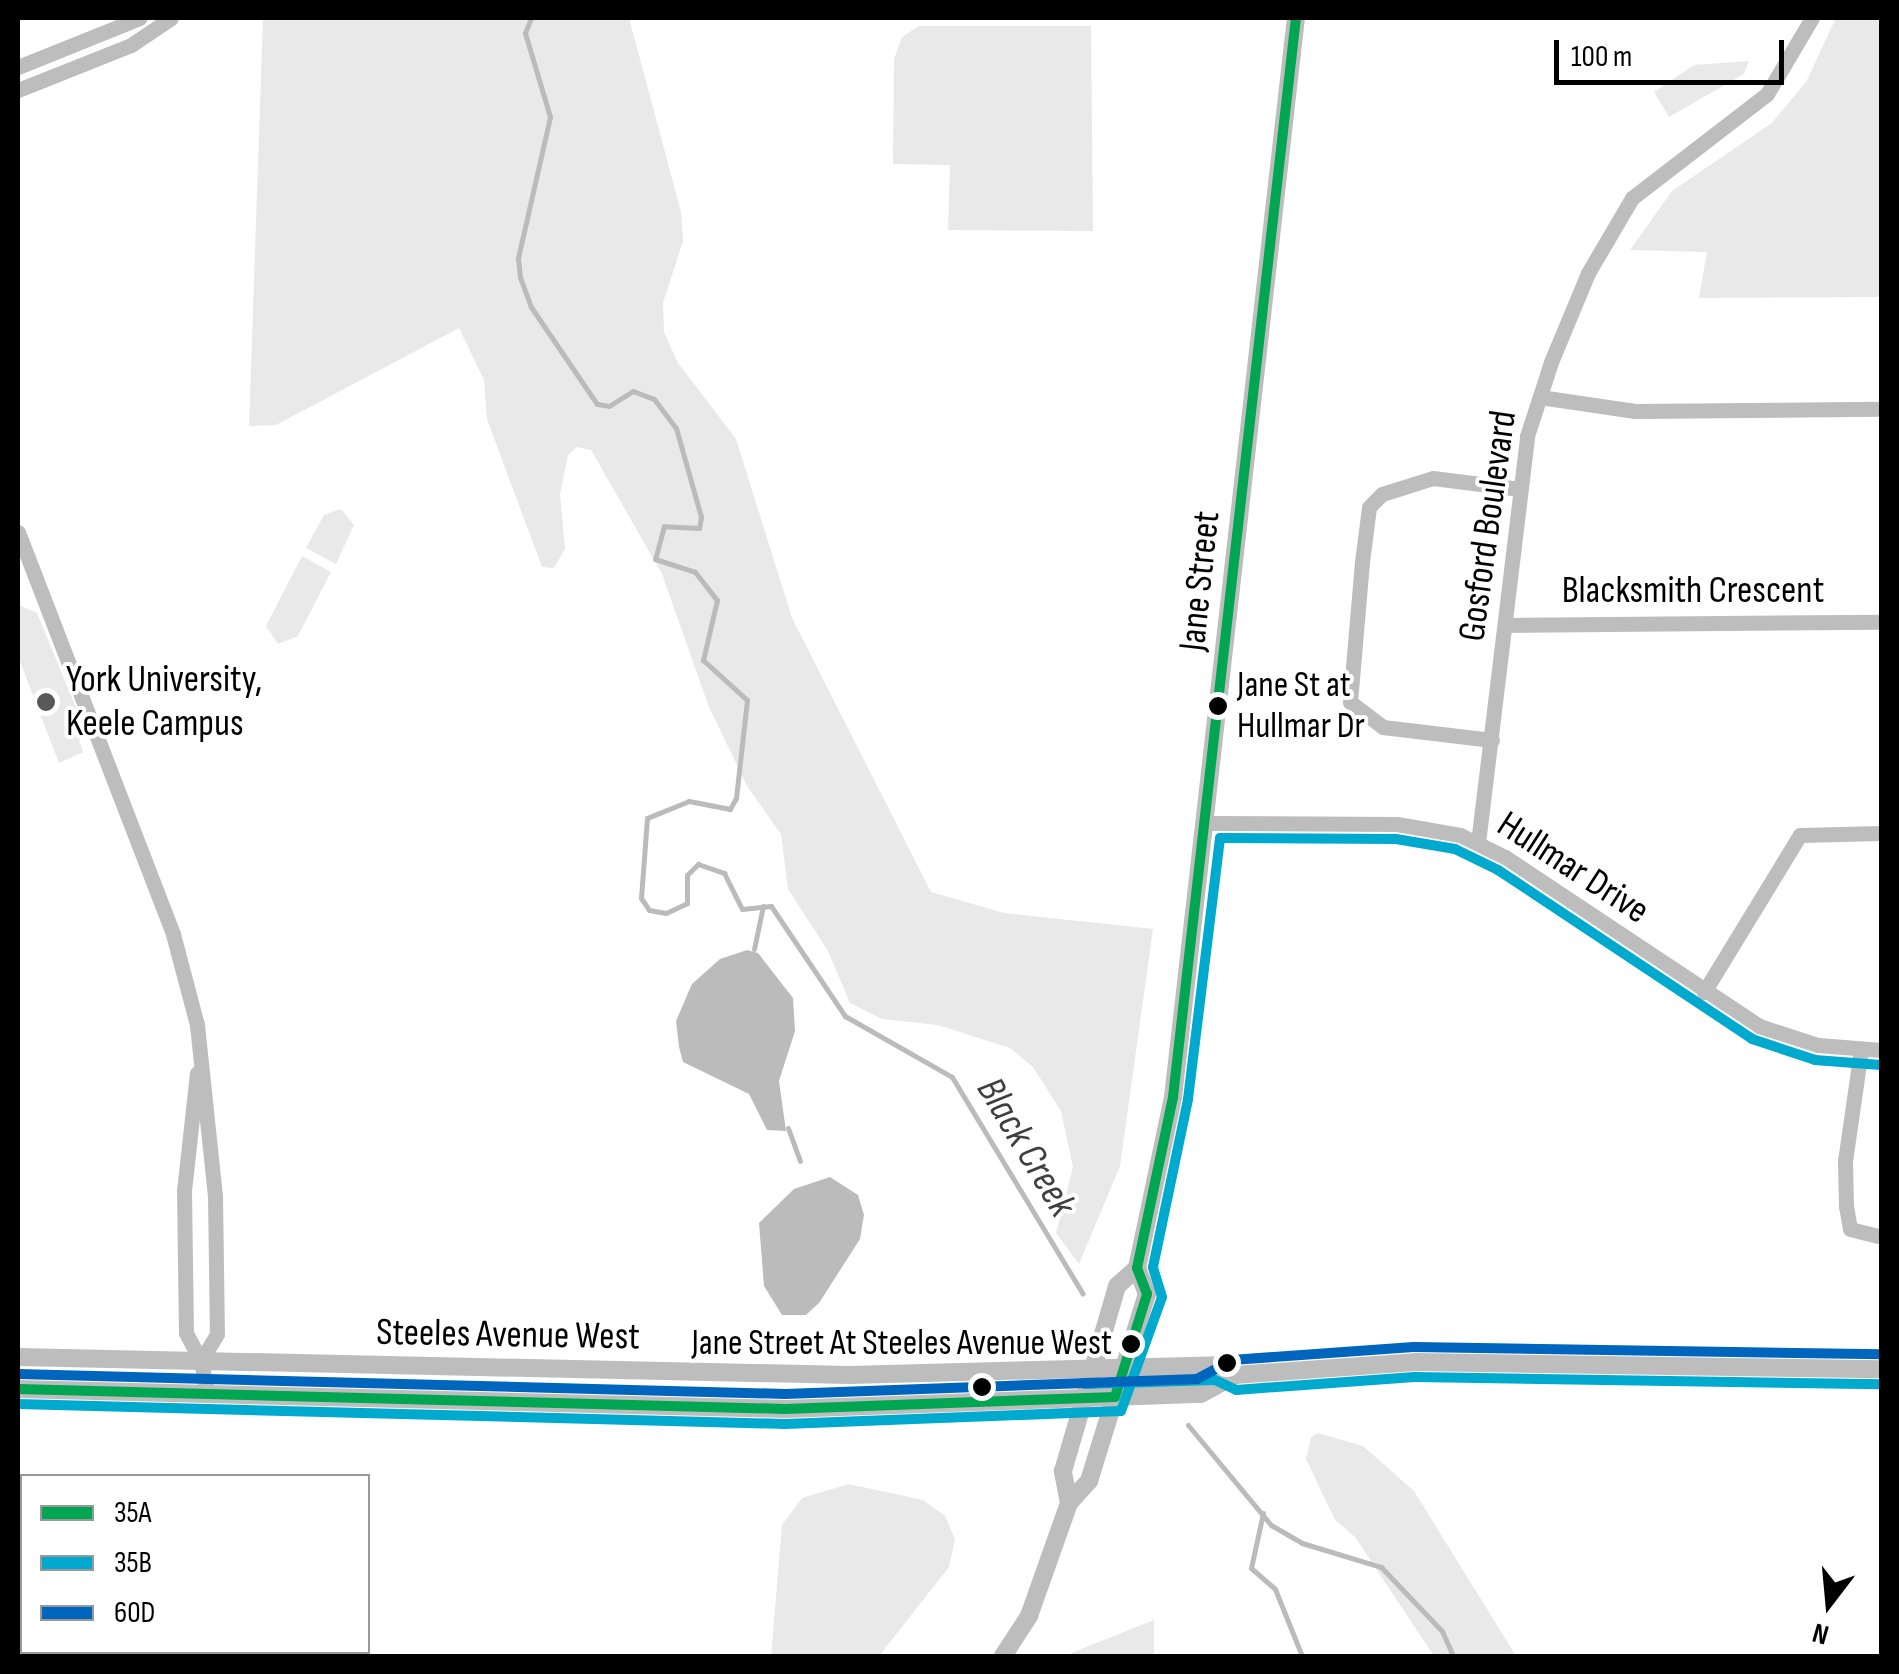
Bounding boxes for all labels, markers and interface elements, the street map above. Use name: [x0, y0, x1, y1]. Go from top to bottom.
scale bar: [1559, 20, 1789, 82]
text: 100 m: [1571, 39, 1632, 75]
street label: Gosford Boulevard: [1449, 408, 1527, 644]
street label: Jane Street: [1170, 509, 1230, 653]
street label: Blacksmith Crescent: [1562, 568, 1824, 614]
place label: York University, Keele Campus: [66, 657, 262, 746]
place label: Jane St at Hullmar Dr: [1237, 663, 1365, 748]
marker: York University, Keele Campus: [35, 691, 57, 713]
marker: Jane St at Hullmar Dr: [1208, 696, 1228, 716]
street label: Hullmar Drive: [1489, 802, 1657, 934]
water label: Black Creek: [966, 1069, 1086, 1225]
street label: Steeles Avenue West: [376, 1310, 640, 1360]
place label: Jane Street At Steeles Avenue West: [691, 1322, 1112, 1366]
marker: Jane Street At Steeles Avenue West: [1121, 1334, 1141, 1354]
unlabelled marker: [1217, 1353, 1237, 1373]
unlabelled marker: [972, 1377, 992, 1397]
legend: [20, 1474, 370, 1654]
text: 35A: [114, 1495, 151, 1531]
text: 35B: [114, 1545, 152, 1581]
north arrow: [1779, 1554, 1879, 1654]
text: 60D: [114, 1595, 155, 1631]
text: N: [1809, 1615, 1832, 1651]

